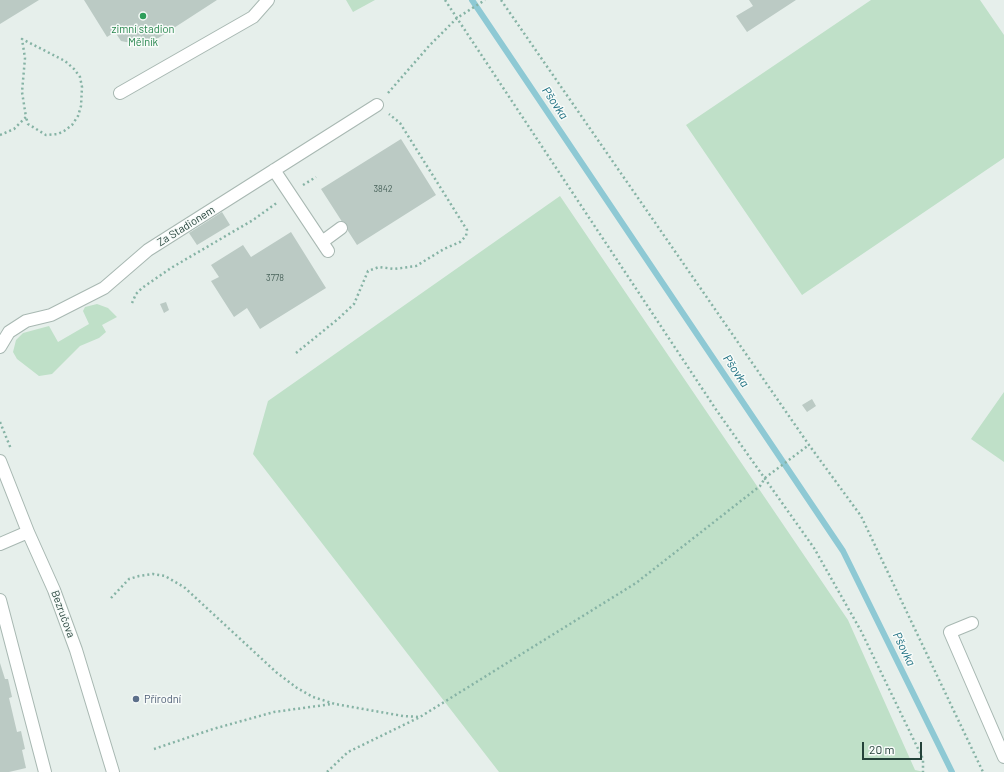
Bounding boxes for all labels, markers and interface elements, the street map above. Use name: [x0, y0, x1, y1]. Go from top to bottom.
marker: zimní stadion Mělník: [138, 11, 148, 21]
place label: zimní stadion Mělník: [112, 22, 174, 48]
water label: Pšovka: [539, 84, 571, 122]
house number: 3842: [373, 184, 393, 194]
street label: Za Stadionem: [155, 203, 217, 249]
house number: 3778: [266, 273, 284, 283]
water label: Pšovka: [720, 352, 752, 390]
street label: Bezručova: [48, 588, 78, 640]
water label: Pšovka: [890, 630, 918, 668]
place label: Přírodní: [144, 692, 181, 706]
marker: Přírodní: [131, 694, 141, 704]
scale bar: [864, 734, 924, 760]
text: 20 m: [869, 742, 895, 756]

